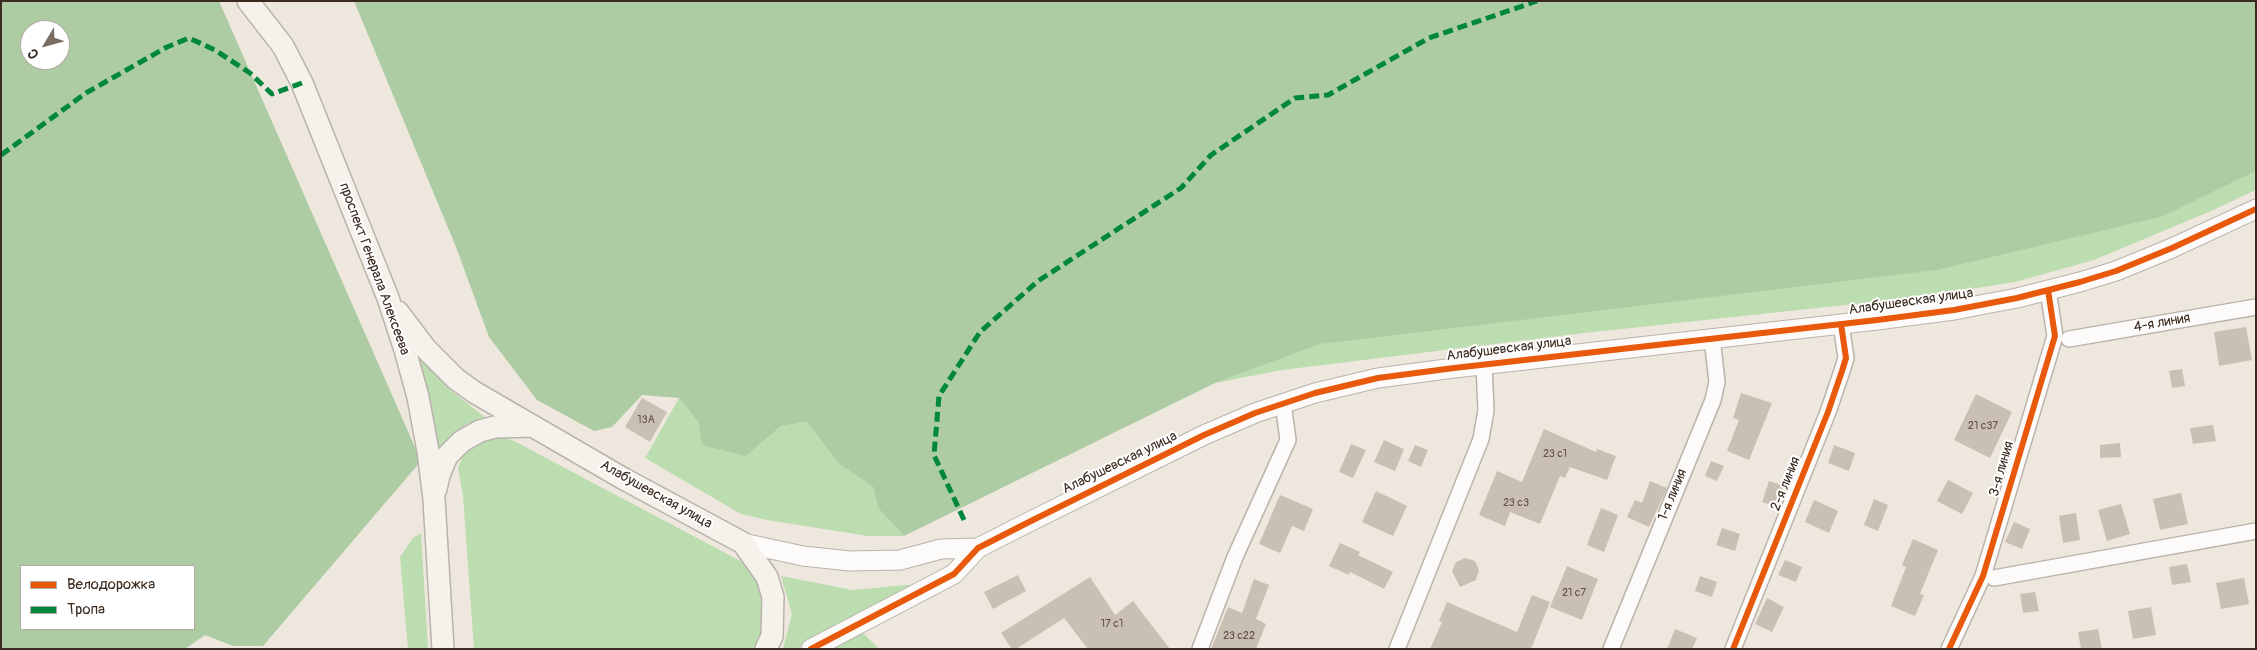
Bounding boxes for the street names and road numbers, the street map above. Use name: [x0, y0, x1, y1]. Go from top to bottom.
street label: проспект Генерала Алексеева: [335, 181, 413, 357]
street label: Алабушевская улица: [1848, 285, 1974, 319]
street label: 4-я линия: [2132, 310, 2192, 336]
street label: Алабушевская улица: [1446, 333, 1572, 365]
street label: Алабушевская улица: [1060, 428, 1180, 498]
street label: 3-я линия: [1986, 439, 2018, 499]
street label: 2-я линия: [1768, 455, 1804, 513]
street label: Алабушевская улица: [597, 457, 715, 533]
street label: 1-я линия: [1655, 467, 1691, 523]

